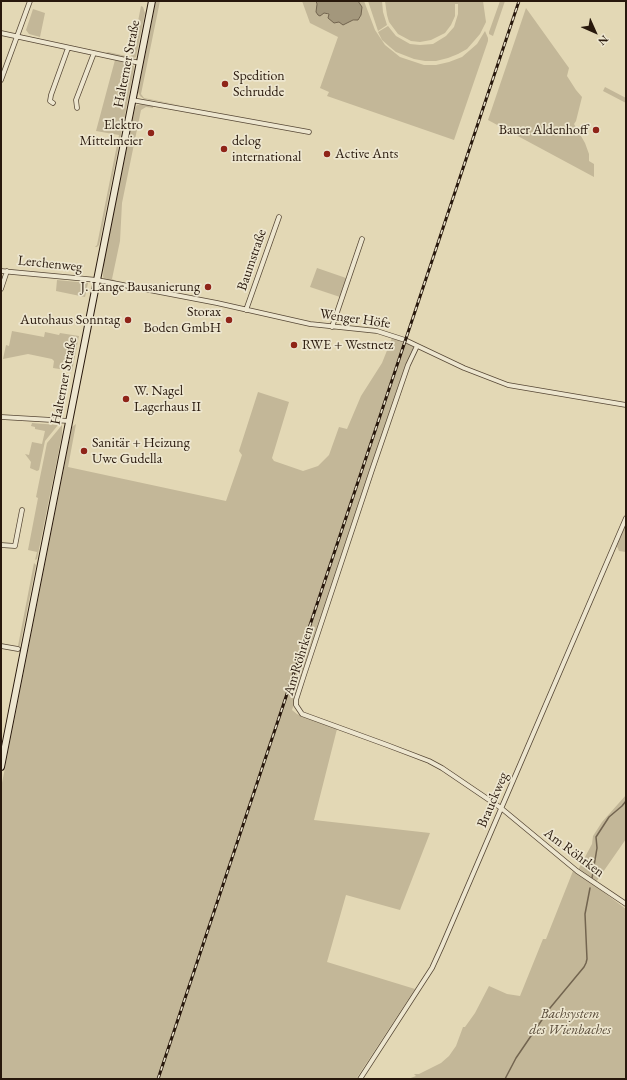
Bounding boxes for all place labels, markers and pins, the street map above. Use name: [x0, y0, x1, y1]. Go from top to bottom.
place label: Spedition Schrudde: [233, 68, 285, 100]
marker: Spedition Schrudde: [220, 79, 230, 89]
place label: Elektro Mittelmeier: [79, 117, 143, 150]
place label: Bauer Aldenhoff: [499, 122, 588, 138]
marker: Bauer Aldenhoff: [591, 125, 601, 135]
marker: Elektro Mittelmeier: [146, 128, 156, 138]
place label: delog international: [232, 133, 301, 166]
marker: delog international: [219, 144, 229, 154]
place label: Active Ants: [335, 146, 398, 162]
marker: Active Ants: [322, 149, 332, 159]
place label: J. Lange Bausanierung: [81, 279, 200, 295]
marker: J. Lange Bausanierung: [203, 282, 213, 292]
place label: Storax Boden GmbH: [143, 304, 221, 336]
place label: Autohaus Sonntag: [20, 312, 120, 328]
marker: Autohaus Sonntag: [123, 315, 133, 325]
marker: Storax Boden GmbH: [224, 315, 234, 325]
place label: RWE + Westnetz: [302, 337, 393, 353]
marker: RWE + Westnetz: [289, 340, 299, 350]
place label: W. Nagel Lagerhaus II: [134, 383, 201, 416]
marker: W. Nagel Lagerhaus II: [121, 394, 131, 404]
place label: Sanitär + Heizung Uwe Gudella: [92, 435, 190, 468]
marker: Sanitär + Heizung Uwe Gudella: [79, 446, 89, 456]

